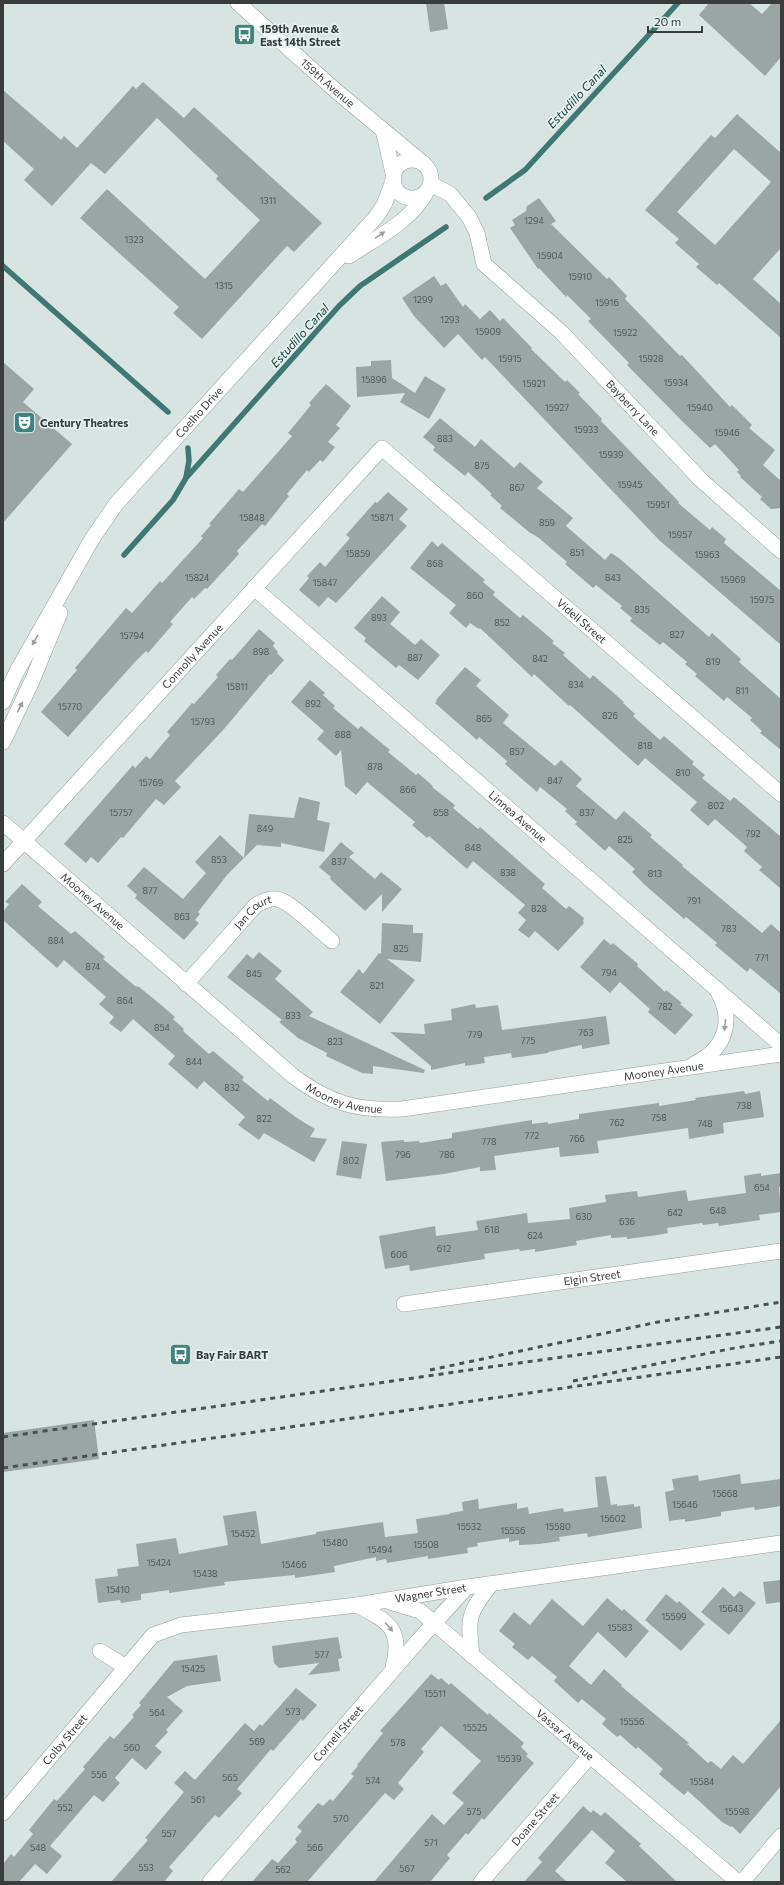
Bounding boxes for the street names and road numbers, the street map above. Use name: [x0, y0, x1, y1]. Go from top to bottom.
street label: 159th Avenue: [298, 55, 358, 110]
street label: Bayberry Lane: [604, 377, 662, 438]
street label: Coelho Drive: [172, 384, 225, 440]
street label: Videll Street: [555, 596, 610, 646]
street label: Connolly Avenue: [159, 621, 225, 691]
street label: Linnea Avenue: [486, 788, 550, 845]
street label: Mooney Avenue: [59, 870, 128, 932]
street label: Jan Court: [231, 892, 273, 932]
street label: Mooney Avenue: [623, 1058, 704, 1083]
street label: Mooney Avenue: [304, 1080, 383, 1115]
street label: Elgin Street: [563, 1267, 622, 1288]
street label: Wagner Street: [394, 1580, 468, 1605]
street label: Cornell Street: [310, 1702, 366, 1764]
street label: Vassar Avenue: [534, 1706, 597, 1763]
street label: Colby Street: [39, 1711, 90, 1767]
street label: Doane Street: [508, 1789, 562, 1848]

